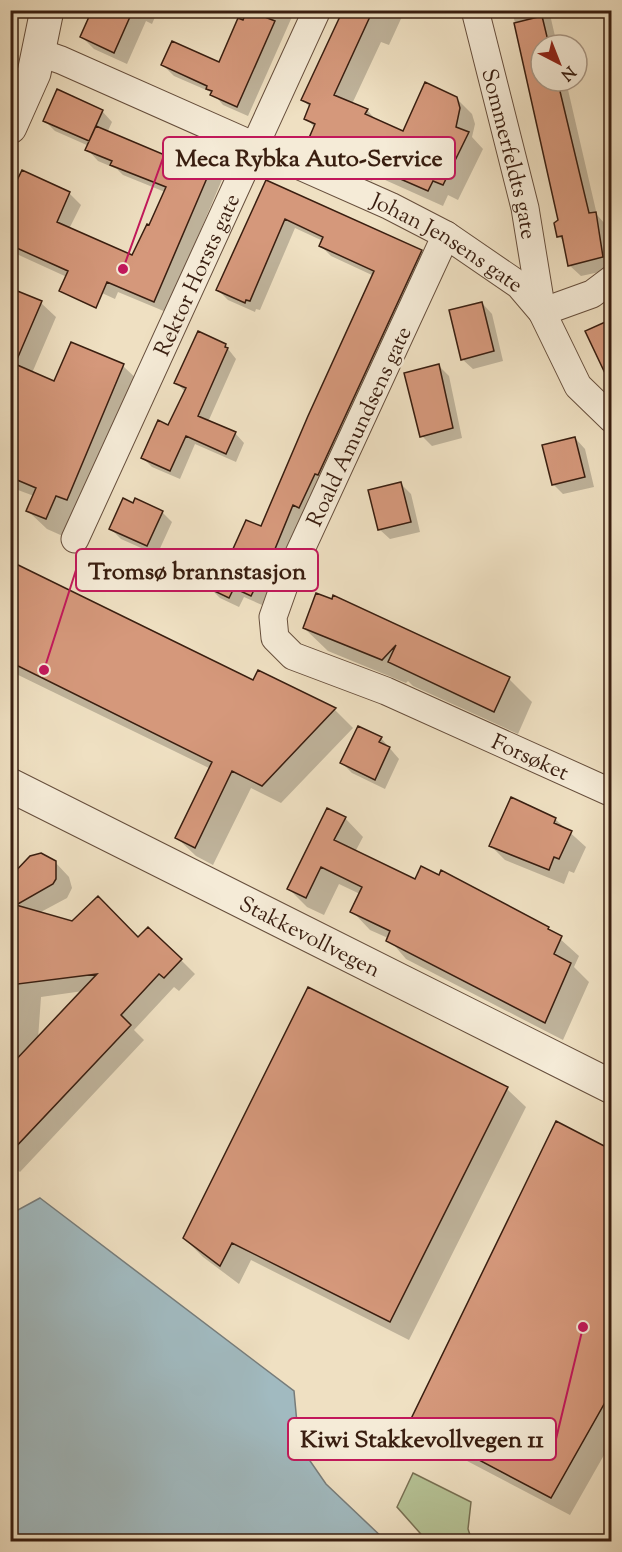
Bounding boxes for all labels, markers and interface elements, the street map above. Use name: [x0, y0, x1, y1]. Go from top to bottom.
north arrow: [529, 33, 589, 93]
text: N: [555, 59, 580, 85]
street label: Sommerfeldts gate: [471, 66, 543, 242]
callout: Meca Rybka Auto-Service: [163, 137, 455, 179]
text: Meca Rybka Auto-Service: [175, 143, 443, 177]
street label: Johan Jensens gate: [364, 186, 528, 302]
street label: Rektor Horsts gate: [148, 189, 250, 362]
street label: Roald Amundsens gate: [300, 322, 421, 533]
callout: Tromsø brannstasjon: [76, 549, 318, 591]
text: Tromsø brannstasjon: [88, 556, 307, 590]
street label: Forsøket: [485, 728, 574, 791]
street label: Stakkevollvegen: [233, 889, 385, 987]
callout: Kiwi Stakkevollvegen 11: [288, 1418, 556, 1460]
text: Kiwi Stakkevollvegen 11: [300, 1424, 545, 1458]

